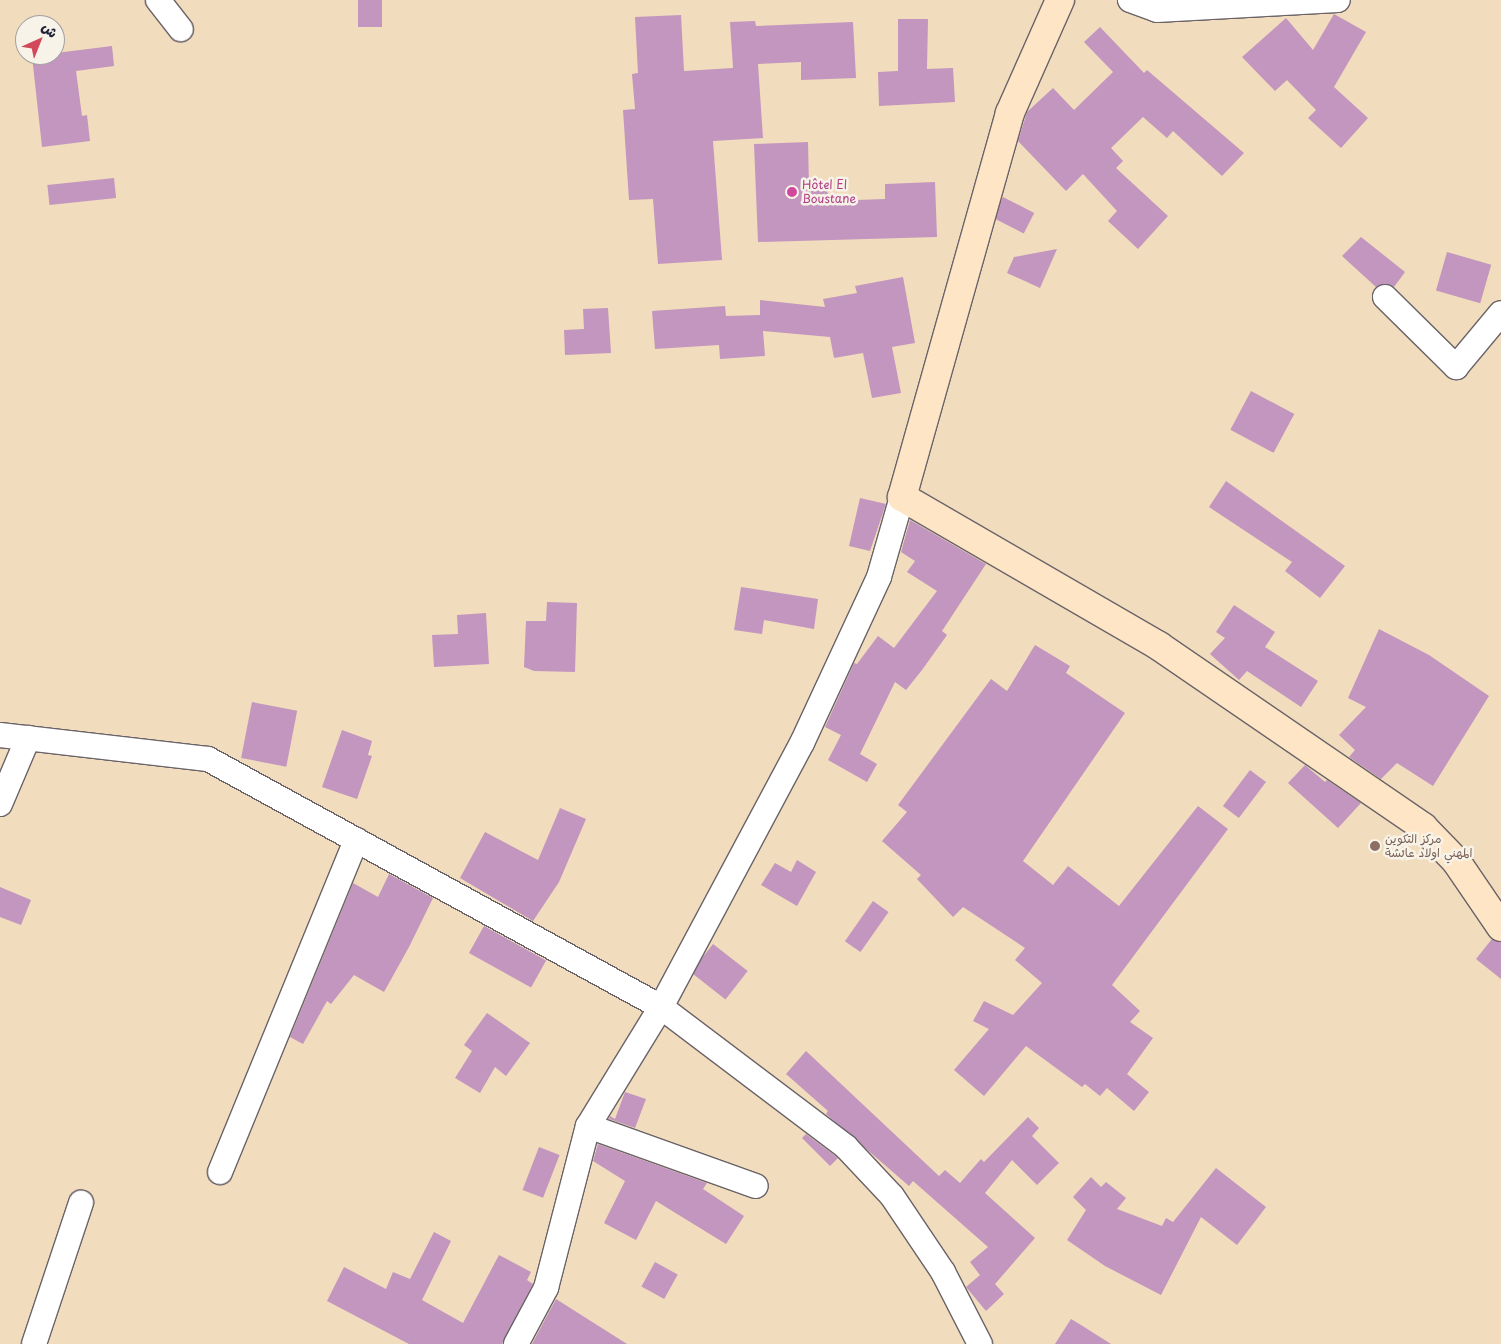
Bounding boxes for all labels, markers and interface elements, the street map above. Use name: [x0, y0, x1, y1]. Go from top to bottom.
north arrow: [15, 15, 65, 65]
text: ش: [37, 17, 63, 42]
place label: Hôtel El Boustane: [802, 178, 856, 206]
marker: Hôtel El Boustane: [786, 186, 798, 198]
place label: مركز التكوين المهني اولاد عائشة: [1385, 832, 1472, 860]
marker: مركز التكوين المهني اولاد عائشة: [1369, 840, 1381, 852]

